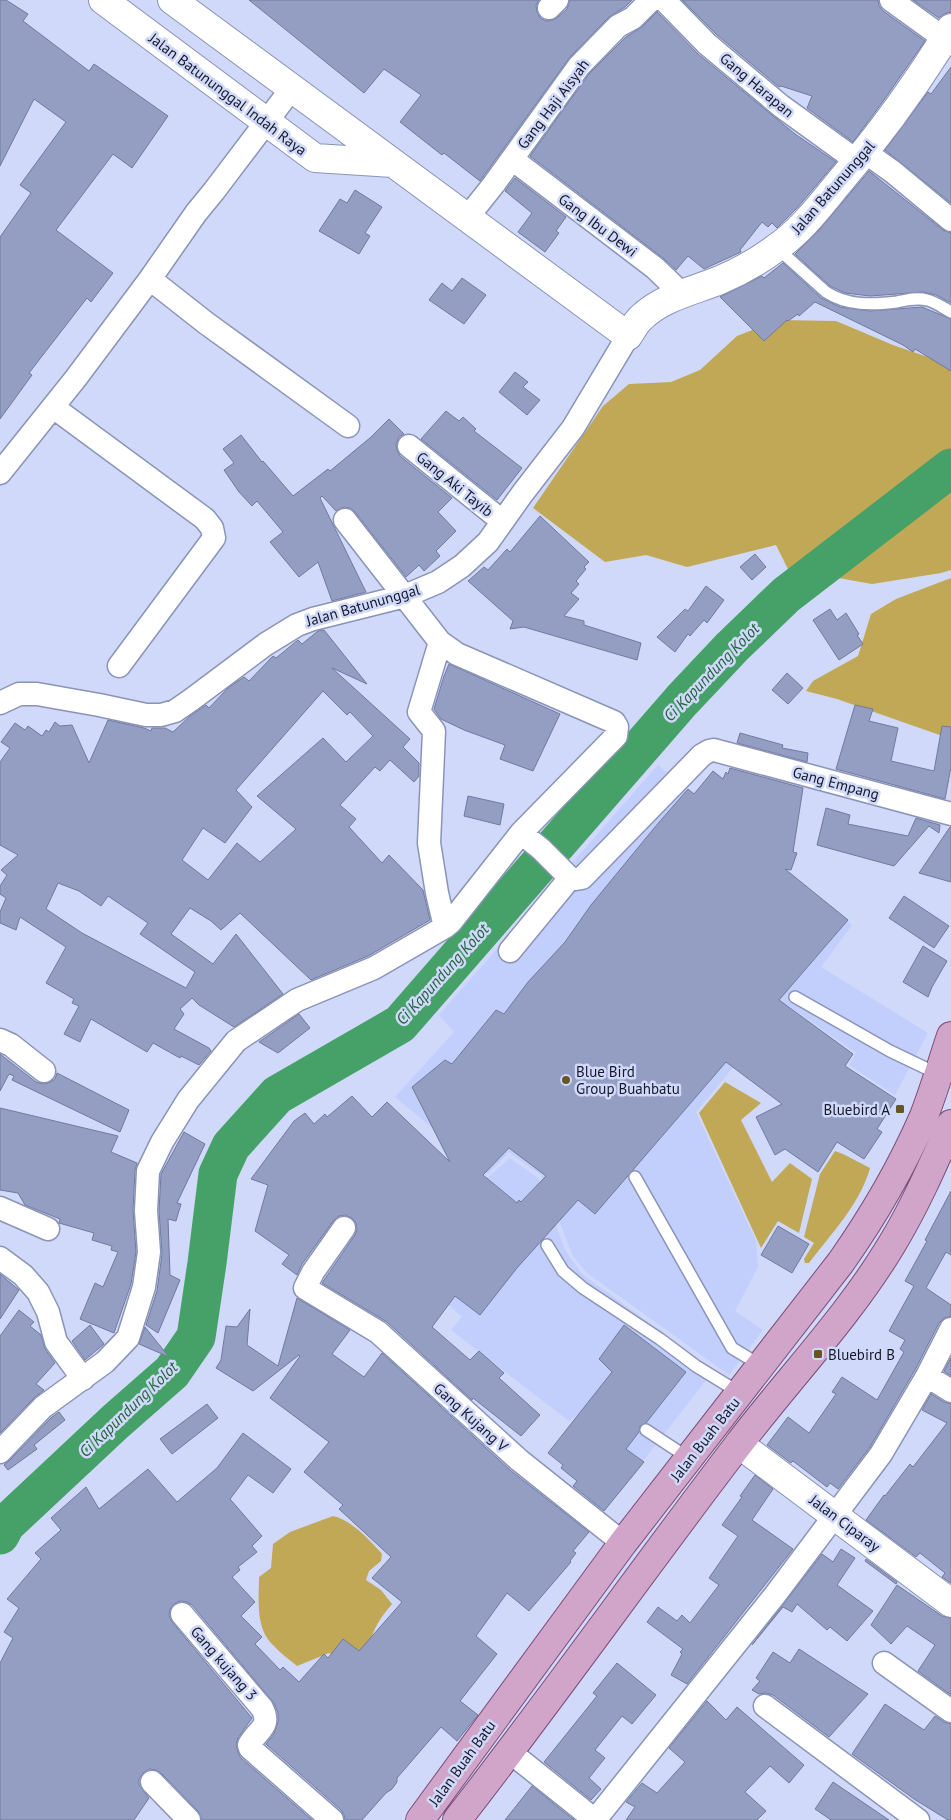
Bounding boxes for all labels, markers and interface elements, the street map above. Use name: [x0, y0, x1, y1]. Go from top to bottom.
street label: Jalan Batununggal Indah Raya: [145, 28, 311, 160]
street label: Gang Harapan: [716, 49, 798, 121]
street label: Gang Haji Aisyah: [513, 55, 593, 153]
street label: Jalan Batununggal: [787, 136, 879, 238]
street label: Gang Ibu Dewi: [555, 189, 641, 261]
street label: Gang Aki Tayib: [413, 447, 497, 521]
street label: Jalan Batununggal: [303, 579, 423, 631]
water label: Ci Kapundung Kolot: [659, 618, 764, 725]
street label: Gang Empang: [791, 762, 881, 804]
water label: Ci Kapundung Kolot: [391, 919, 493, 1029]
place label: Blue Bird Group Buahbatu: [576, 1062, 680, 1098]
marker: Blue Bird Group Buahbatu: [560, 1074, 572, 1086]
place label: Bluebird A: [824, 1100, 890, 1119]
marker: Bluebird A: [894, 1103, 906, 1115]
place label: Bluebird B: [828, 1345, 895, 1364]
marker: Bluebird B: [812, 1348, 824, 1360]
water label: Ci Kapundung Kolot: [75, 1356, 182, 1461]
street label: Gang Kujang V: [430, 1379, 512, 1456]
street label: Jalan Buah Batu: [666, 1393, 744, 1486]
street label: Jalan Ciparay: [805, 1490, 884, 1556]
street label: Gang kujang 3: [187, 1622, 261, 1704]
street label: Jalan Buah Batu: [424, 1716, 500, 1811]

